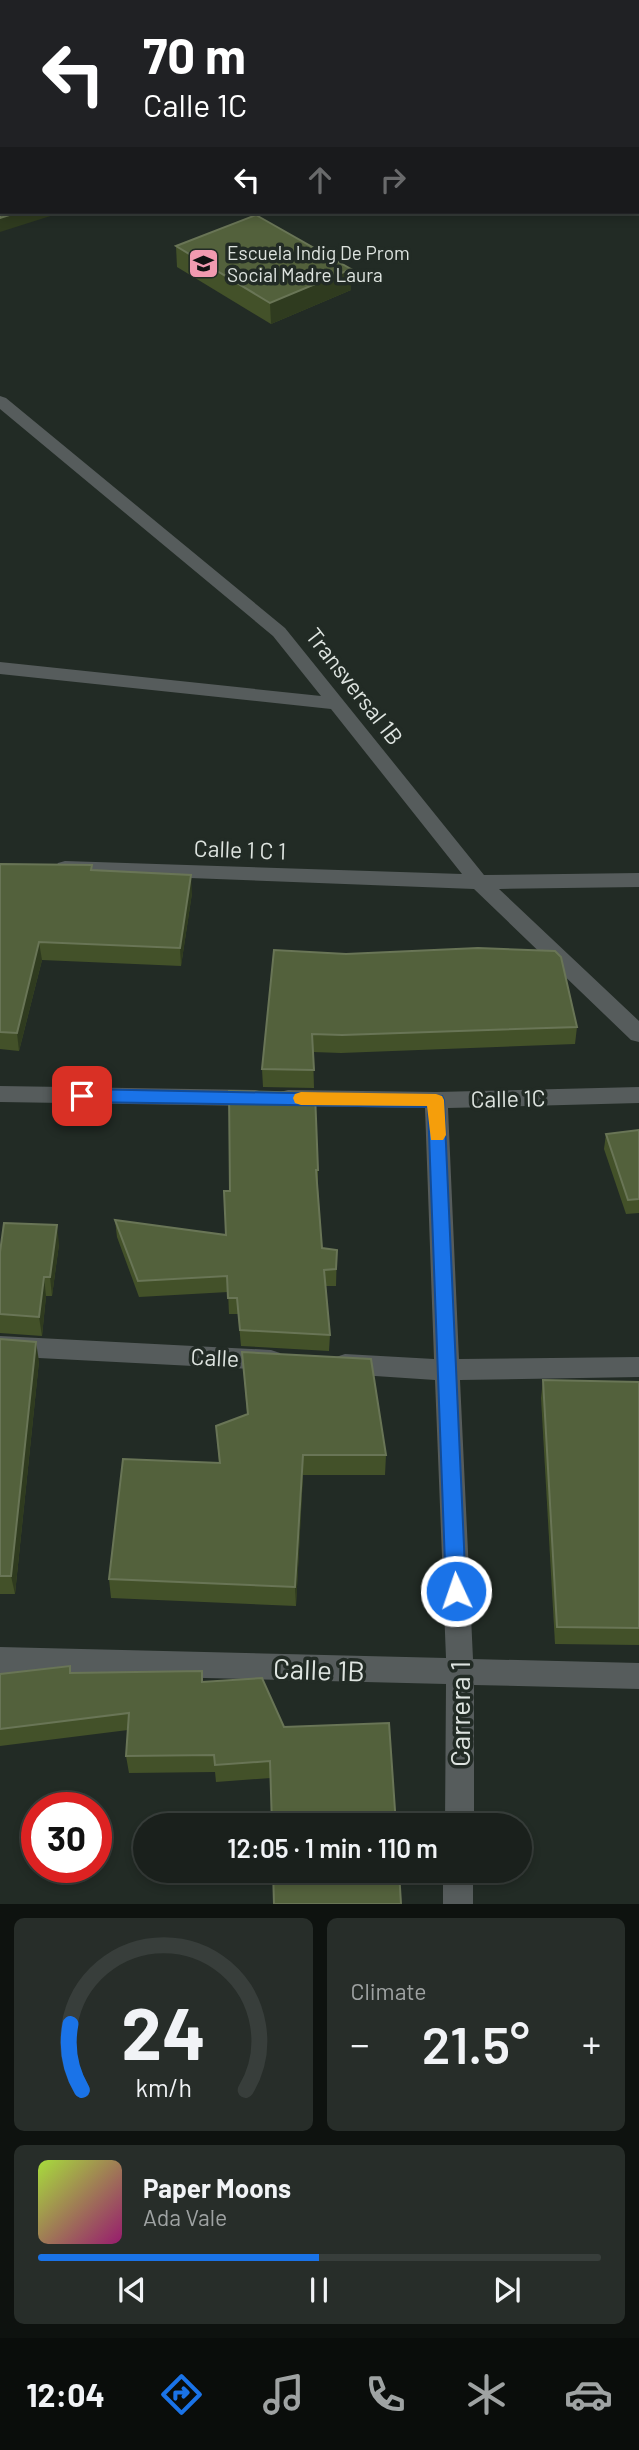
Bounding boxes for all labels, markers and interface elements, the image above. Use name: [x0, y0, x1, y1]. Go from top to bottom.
text: 70 m: [143, 25, 246, 84]
icon: left: [28, 28, 119, 119]
text: Calle 1C: [143, 85, 247, 123]
icon: left: [228, 161, 266, 199]
icon: ahead: [301, 161, 339, 199]
icon: right: [374, 161, 412, 199]
place label: Escuela Indig De Prom Social Madre Laura: [227, 241, 410, 286]
school or university icon: Escuela Indig De Prom Social Madre Laura: [187, 246, 221, 280]
street label: Transversal 1B: [301, 622, 409, 750]
street label: Calle 1 C 1: [193, 833, 287, 865]
pin: [52, 1066, 112, 1126]
icon: arrive: [63, 1077, 101, 1115]
street label: Calle 1C: [470, 1083, 546, 1113]
street label: Calle: [190, 1342, 240, 1372]
position arrow: [419, 1554, 493, 1628]
street label: Calle 1B: [272, 1650, 366, 1688]
street label: Carrera 1: [442, 1661, 476, 1767]
speed limit sign: 30: [21, 1792, 112, 1883]
text: 12:05 · 1 min · 110 m: [227, 1832, 438, 1863]
text: Climate: [351, 1977, 427, 2005]
text: 24: [121, 1988, 206, 2076]
text: 21.5°: [422, 2012, 530, 2074]
text: −: [351, 2020, 370, 2066]
text: +: [582, 2020, 601, 2066]
text: km/h: [135, 2072, 192, 2102]
text: Paper Moons: [143, 2172, 291, 2203]
text: Ada Vale: [143, 2203, 227, 2231]
icon: previous: [113, 2271, 151, 2309]
icon: pause: [300, 2271, 338, 2309]
icon: next: [488, 2271, 526, 2309]
icon: directions: [157, 2370, 206, 2419]
icon: music: [259, 2370, 308, 2419]
icon: phone: [361, 2370, 410, 2419]
icon: climate: [462, 2370, 511, 2419]
icon: car: [564, 2370, 613, 2419]
text: 12:04: [26, 2375, 105, 2413]

